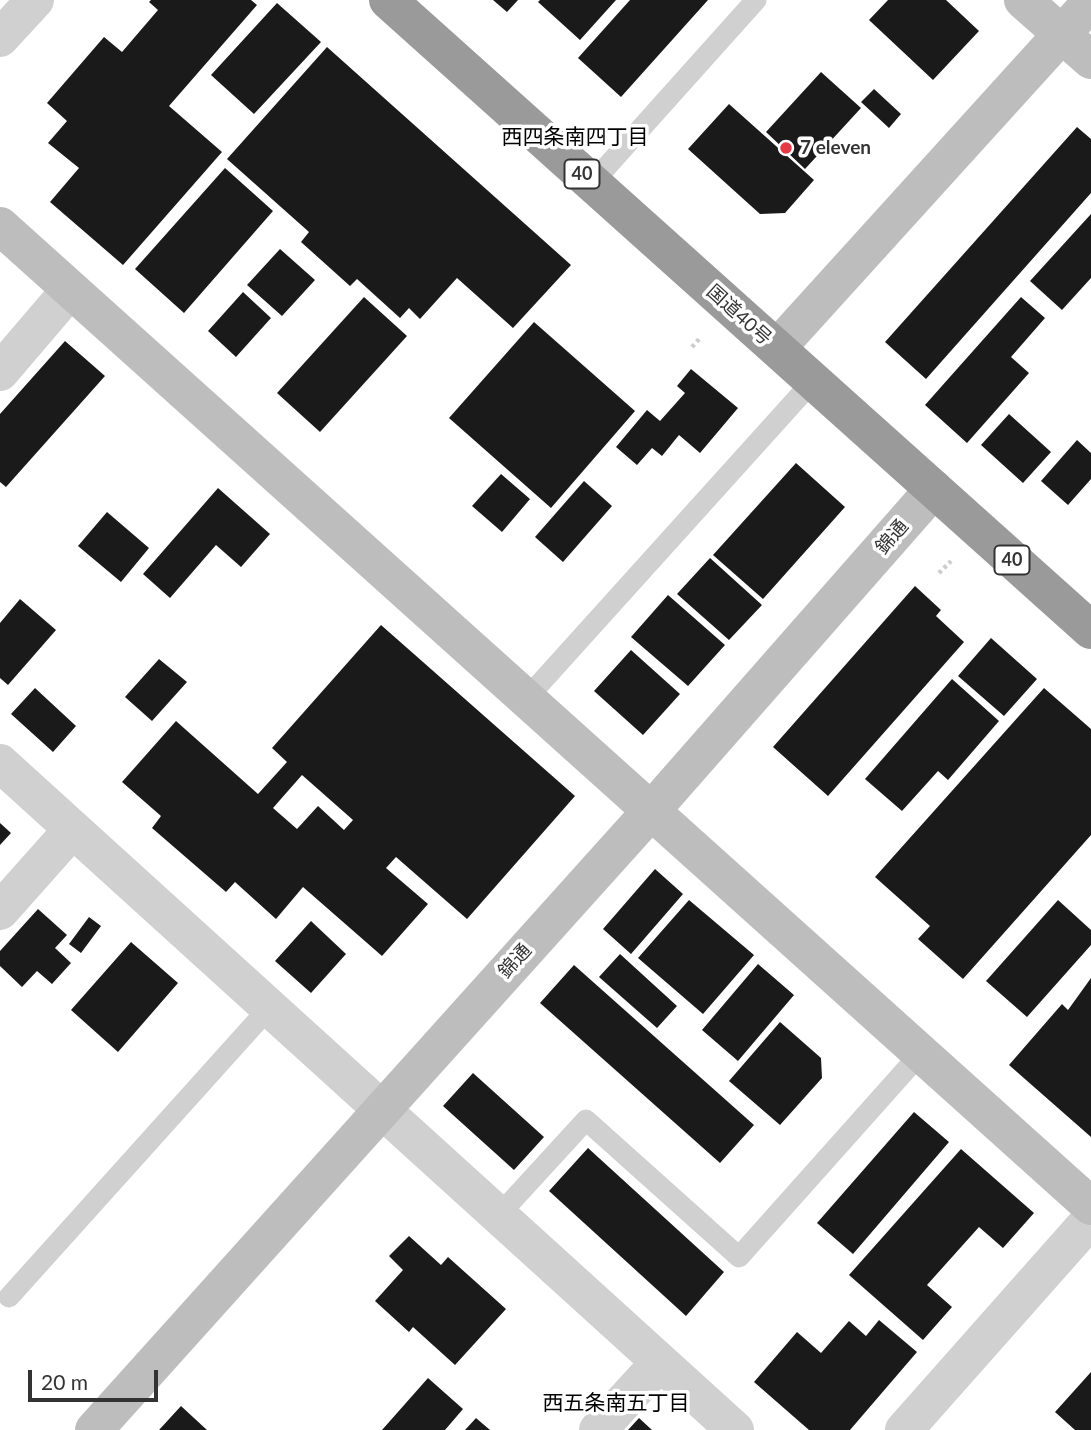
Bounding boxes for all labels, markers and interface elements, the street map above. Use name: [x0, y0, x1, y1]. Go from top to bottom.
district label: 西四条南四丁目: [502, 124, 648, 150]
place label: 7 eleven: [800, 137, 871, 159]
marker: 7 eleven: [778, 140, 794, 156]
road number: 40: [564, 160, 600, 188]
street label: 国道40号: [702, 280, 776, 350]
street label: 錦通: [871, 515, 913, 559]
road number: 40: [995, 546, 1030, 574]
street label: 錦通: [494, 939, 536, 983]
scale bar: [32, 1356, 161, 1400]
text: 20 m: [41, 1369, 88, 1394]
district label: 西五条南五丁目: [543, 1390, 689, 1416]

